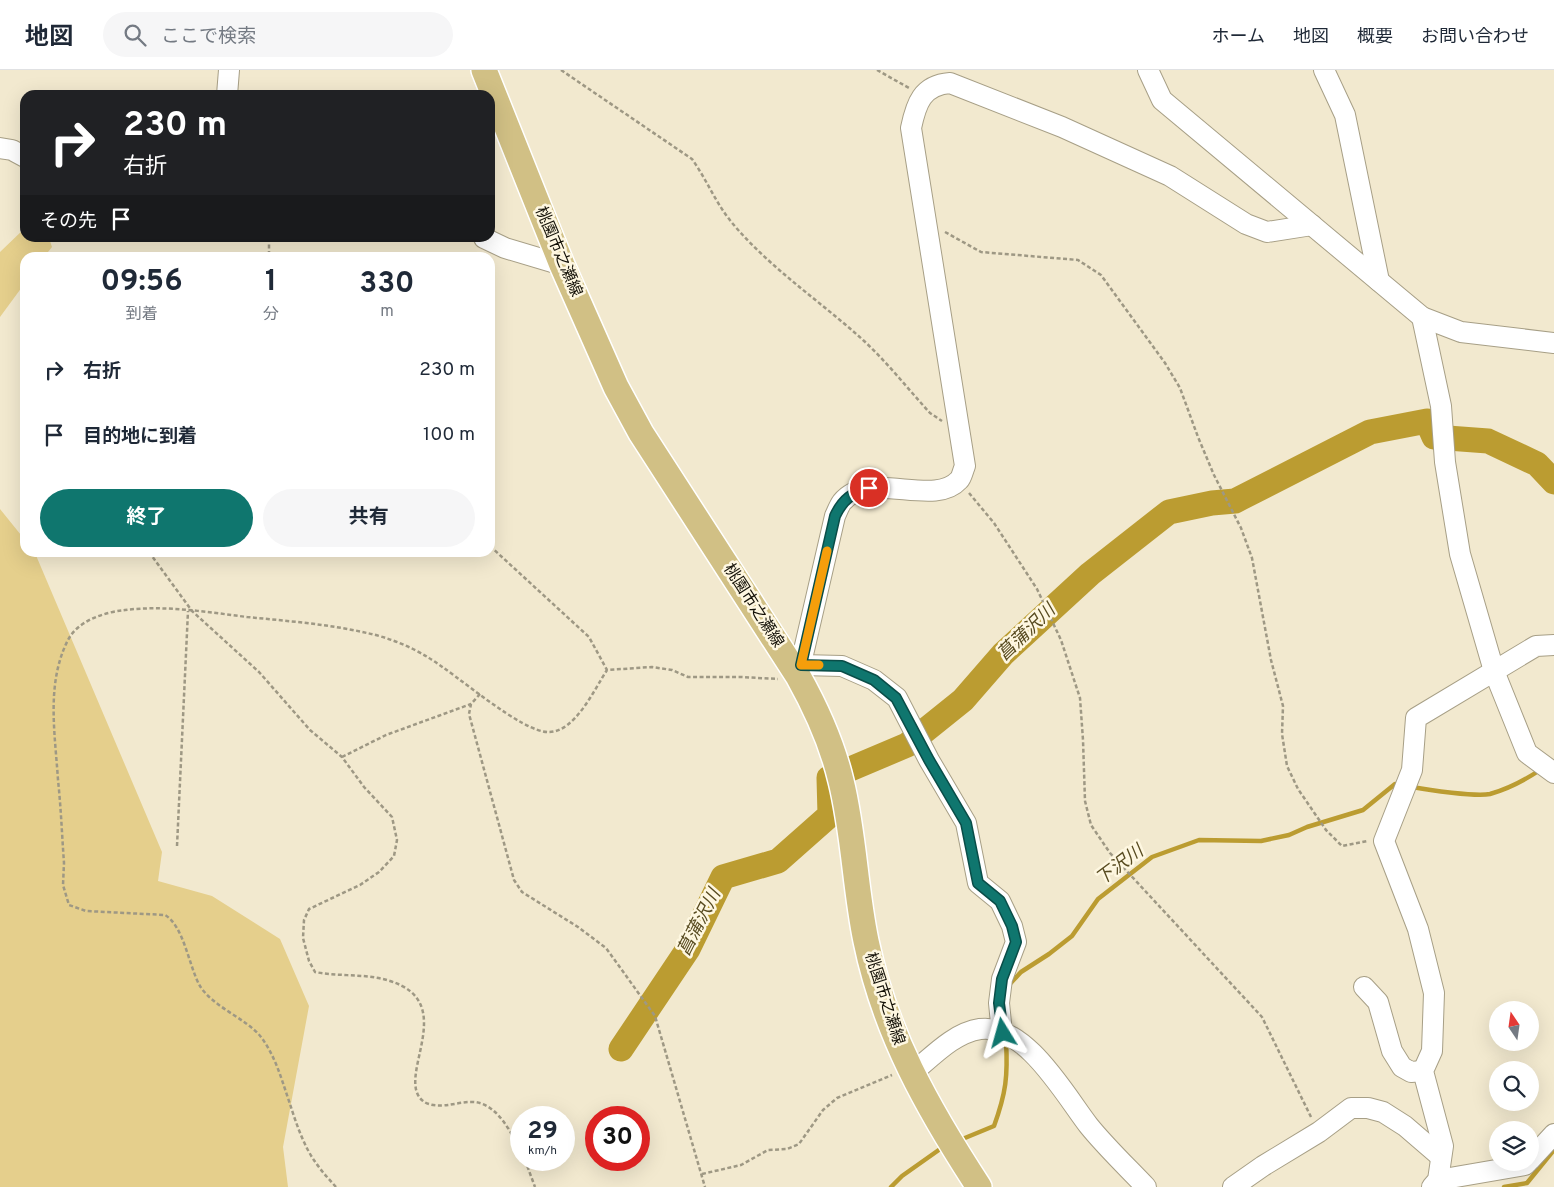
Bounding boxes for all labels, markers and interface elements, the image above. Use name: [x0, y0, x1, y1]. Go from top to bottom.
search box: [103, 12, 453, 57]
icon: search: [121, 21, 149, 49]
text: 地図: [25, 23, 73, 53]
text: ここで検索: [161, 25, 256, 49]
text: ホーム: [1212, 26, 1265, 49]
text: 地図: [1293, 26, 1329, 49]
text: 概要: [1357, 26, 1393, 49]
text: お問い合わせ: [1421, 26, 1529, 49]
text: 230 m: [123, 104, 227, 148]
icon: right: [40, 110, 105, 175]
text: 右折: [123, 154, 167, 181]
street label: 桃園市之瀬線: [530, 204, 586, 300]
icon: arrive: [107, 205, 135, 233]
text: その先: [40, 210, 97, 234]
text: 09:56: [100, 264, 183, 301]
text: 1: [265, 264, 277, 301]
text: 330: [359, 266, 415, 303]
text: m: [380, 302, 394, 322]
text: 到着: [125, 305, 157, 325]
text: 分: [263, 305, 279, 325]
icon: right: [40, 356, 68, 384]
text: 230 m: [419, 358, 475, 382]
text: 右折: [83, 360, 121, 384]
icon: arrive: [40, 421, 68, 449]
text: 100 m: [423, 423, 475, 447]
text: 目的地に到着: [83, 425, 197, 449]
pin: [848, 467, 890, 509]
icon: arrive: [855, 474, 883, 502]
button: 終了: [40, 489, 253, 547]
button: 共有: [263, 489, 475, 547]
street label: 桃園市之瀬線: [718, 560, 788, 652]
water label: 菖蒲沢川: [993, 598, 1062, 666]
water label: 下沢川: [1092, 839, 1150, 891]
water label: 菖蒲沢川: [673, 884, 727, 960]
street label: 桃園市之瀬線: [860, 950, 908, 1048]
north arrow: [1489, 1001, 1539, 1051]
map controls: [1489, 1001, 1539, 1171]
position arrow: [976, 1006, 1028, 1058]
button: search: [1489, 1061, 1539, 1111]
speed limit sign: 30: [585, 1106, 650, 1171]
text: 29: [527, 1116, 558, 1148]
button: layers: [1489, 1121, 1539, 1171]
text: km/h: [528, 1143, 557, 1159]

